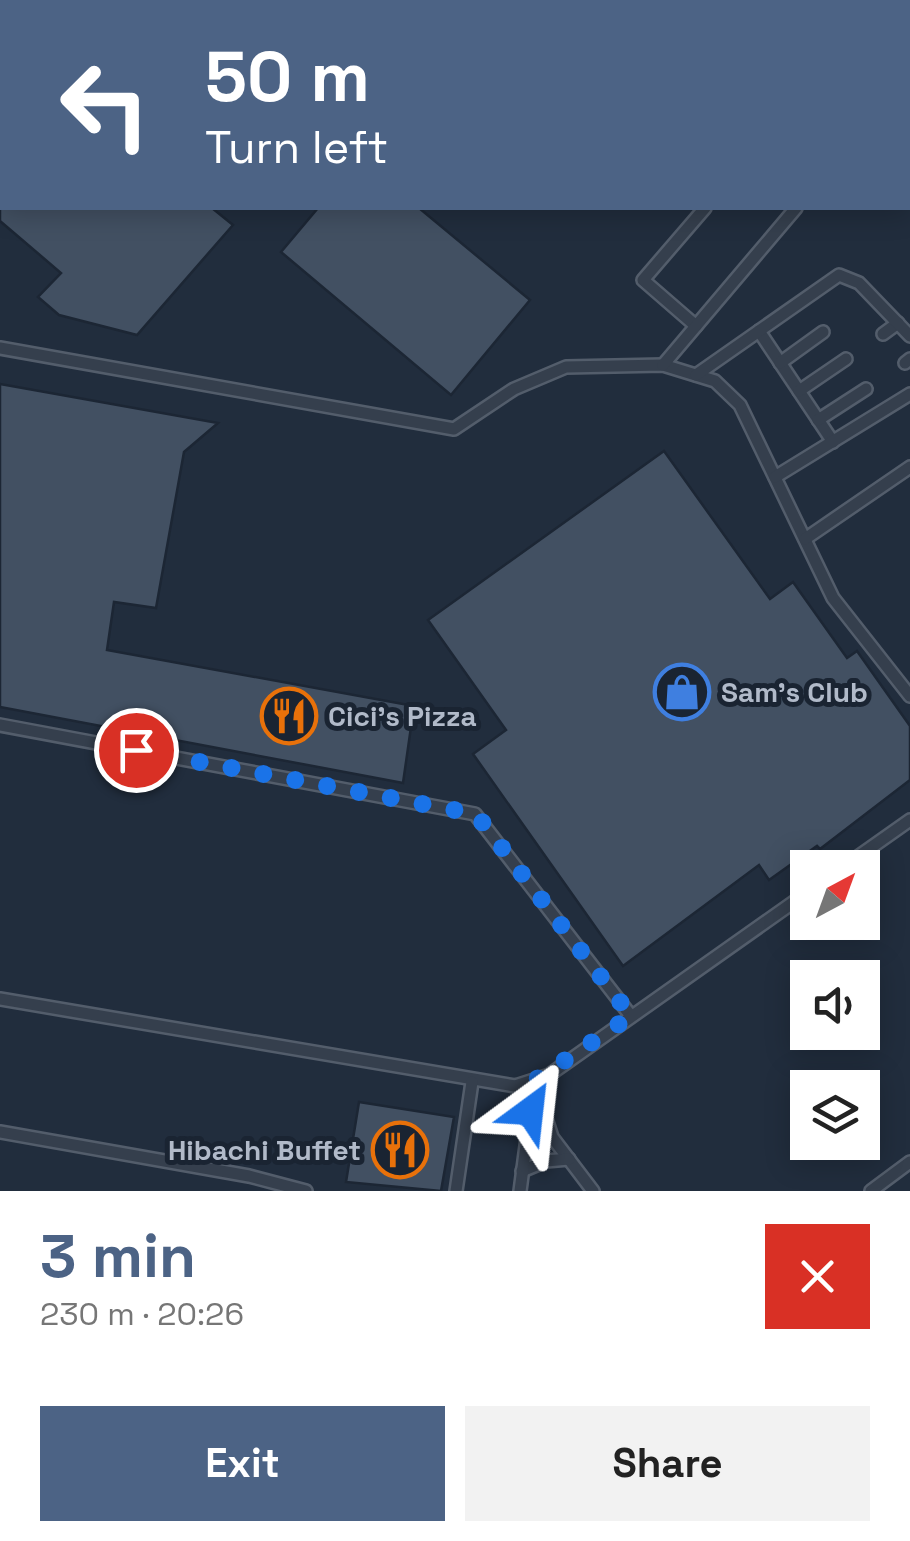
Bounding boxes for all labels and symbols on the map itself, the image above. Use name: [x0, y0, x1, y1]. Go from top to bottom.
shop icon: Sam's Club: [652, 662, 712, 722]
place label: Sam's Club: [721, 674, 868, 710]
restaurant icon: Cici's Pizza: [259, 686, 319, 746]
place label: Cici's Pizza: [328, 698, 477, 734]
pin: [94, 708, 179, 793]
north arrow: [790, 850, 880, 940]
position arrow: [478, 1059, 582, 1163]
restaurant icon: Hibachi Buffet: [370, 1120, 430, 1180]
place label: Hibachi Buffet: [168, 1132, 361, 1168]

